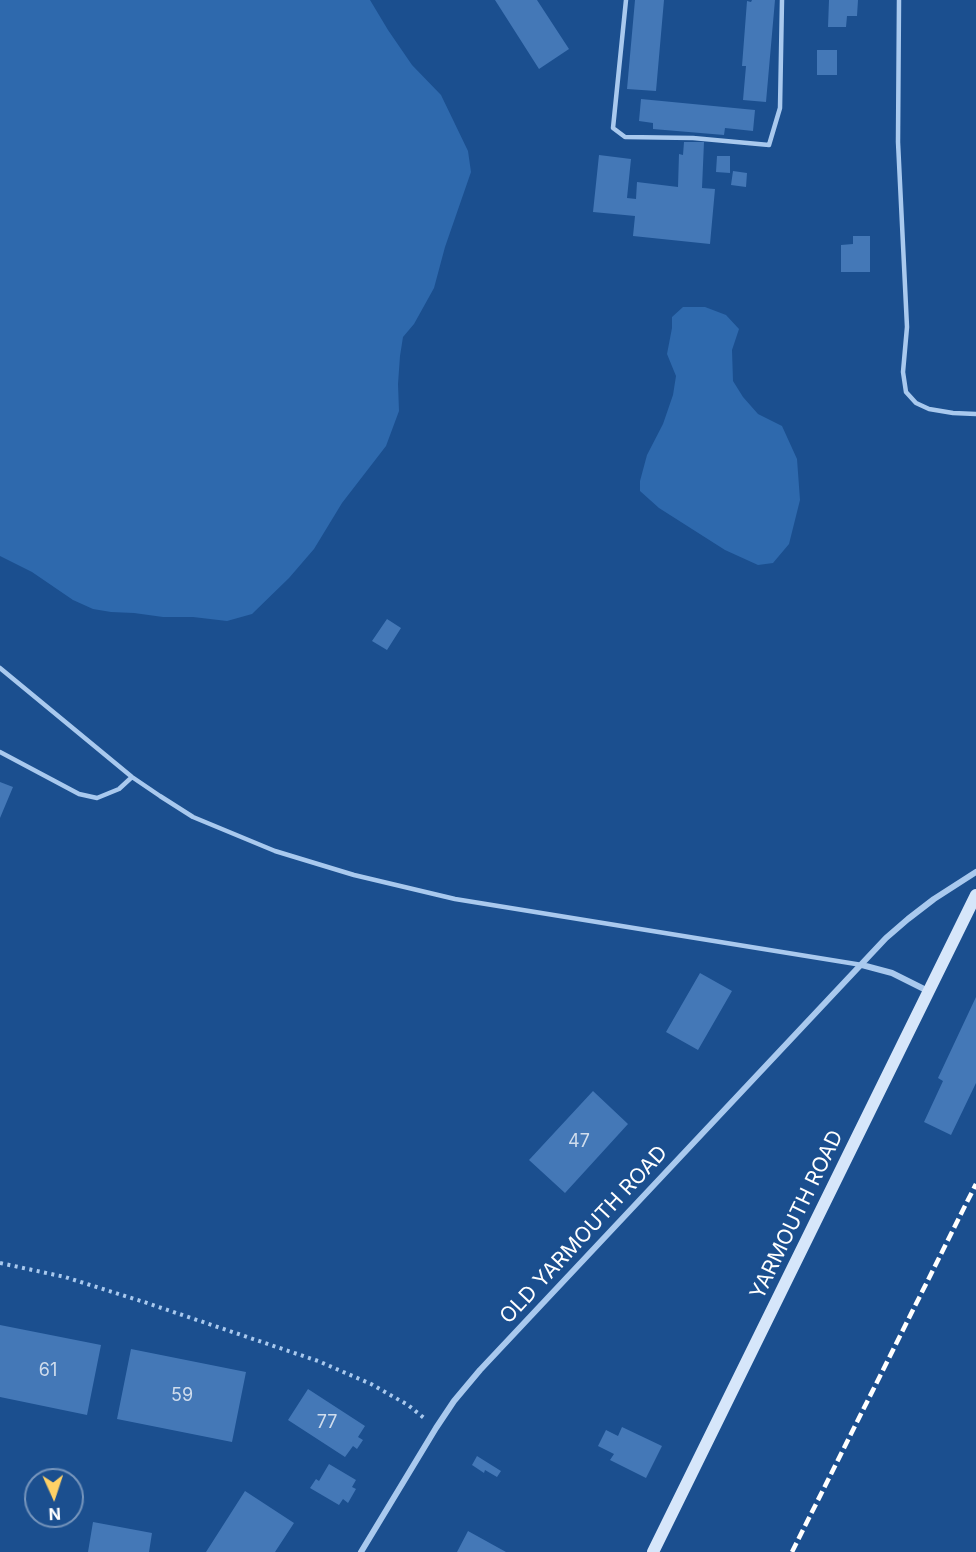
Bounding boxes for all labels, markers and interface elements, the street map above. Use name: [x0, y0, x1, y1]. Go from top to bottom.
street label: YARMOUTH ROAD: [745, 1126, 849, 1304]
house number: 47: [568, 1131, 590, 1153]
street label: OLD YARMOUTH ROAD: [495, 1141, 673, 1329]
house number: 61: [39, 1360, 57, 1382]
house number: 59: [171, 1385, 193, 1407]
house number: 77: [317, 1412, 337, 1434]
north arrow: [24, 1468, 84, 1528]
text: N: [48, 1504, 61, 1524]

